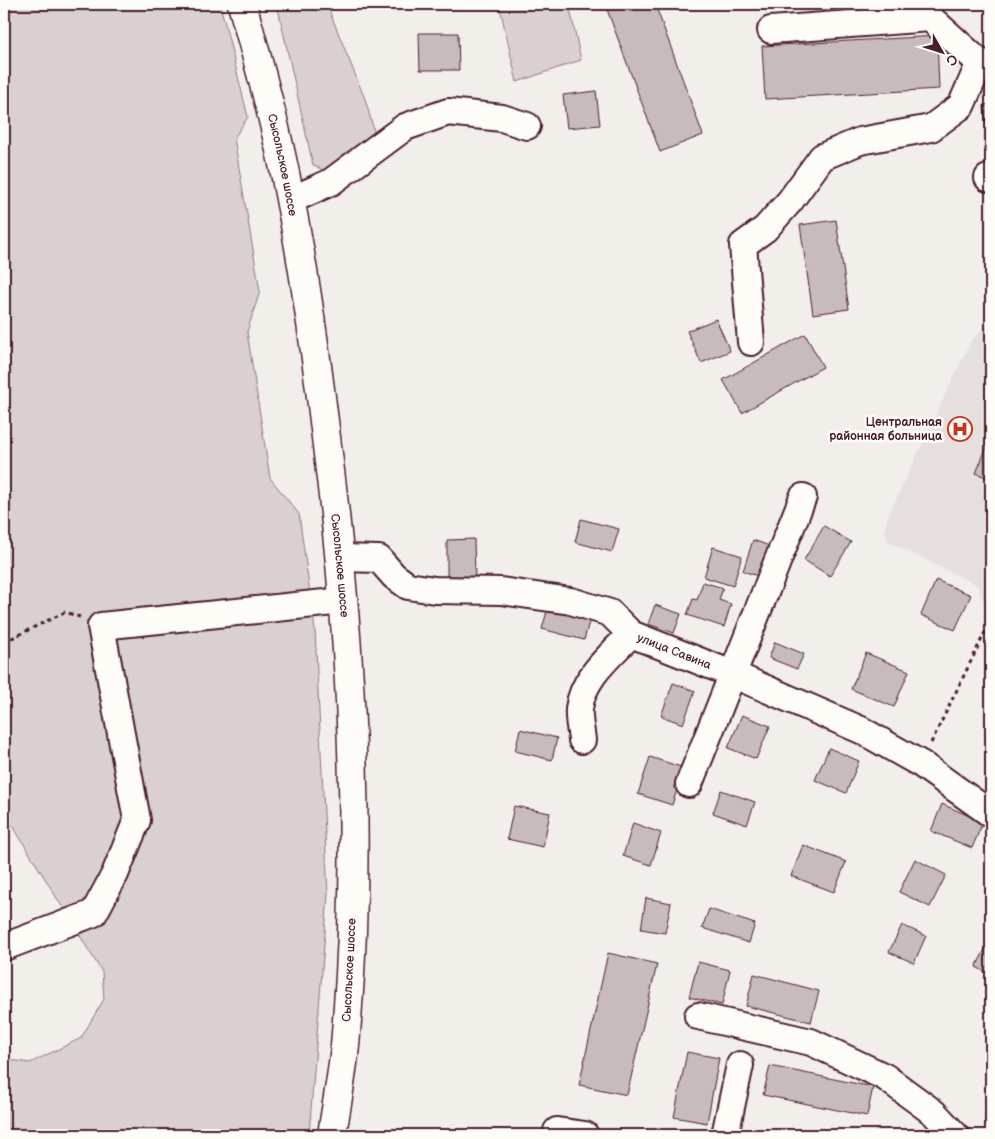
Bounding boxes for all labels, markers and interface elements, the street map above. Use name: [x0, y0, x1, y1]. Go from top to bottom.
north arrow: [918, 28, 968, 78]
text: С: [942, 51, 961, 69]
street label: Сысольское шоссе: [264, 112, 300, 218]
place label: Центральная районная больница: [829, 415, 943, 444]
hospital icon: Центральная районная больница: [947, 416, 973, 442]
street label: Сысольское шоссе: [327, 513, 352, 618]
street label: улица Савина: [635, 630, 713, 673]
street label: Сысольское шоссе: [339, 917, 360, 1022]

